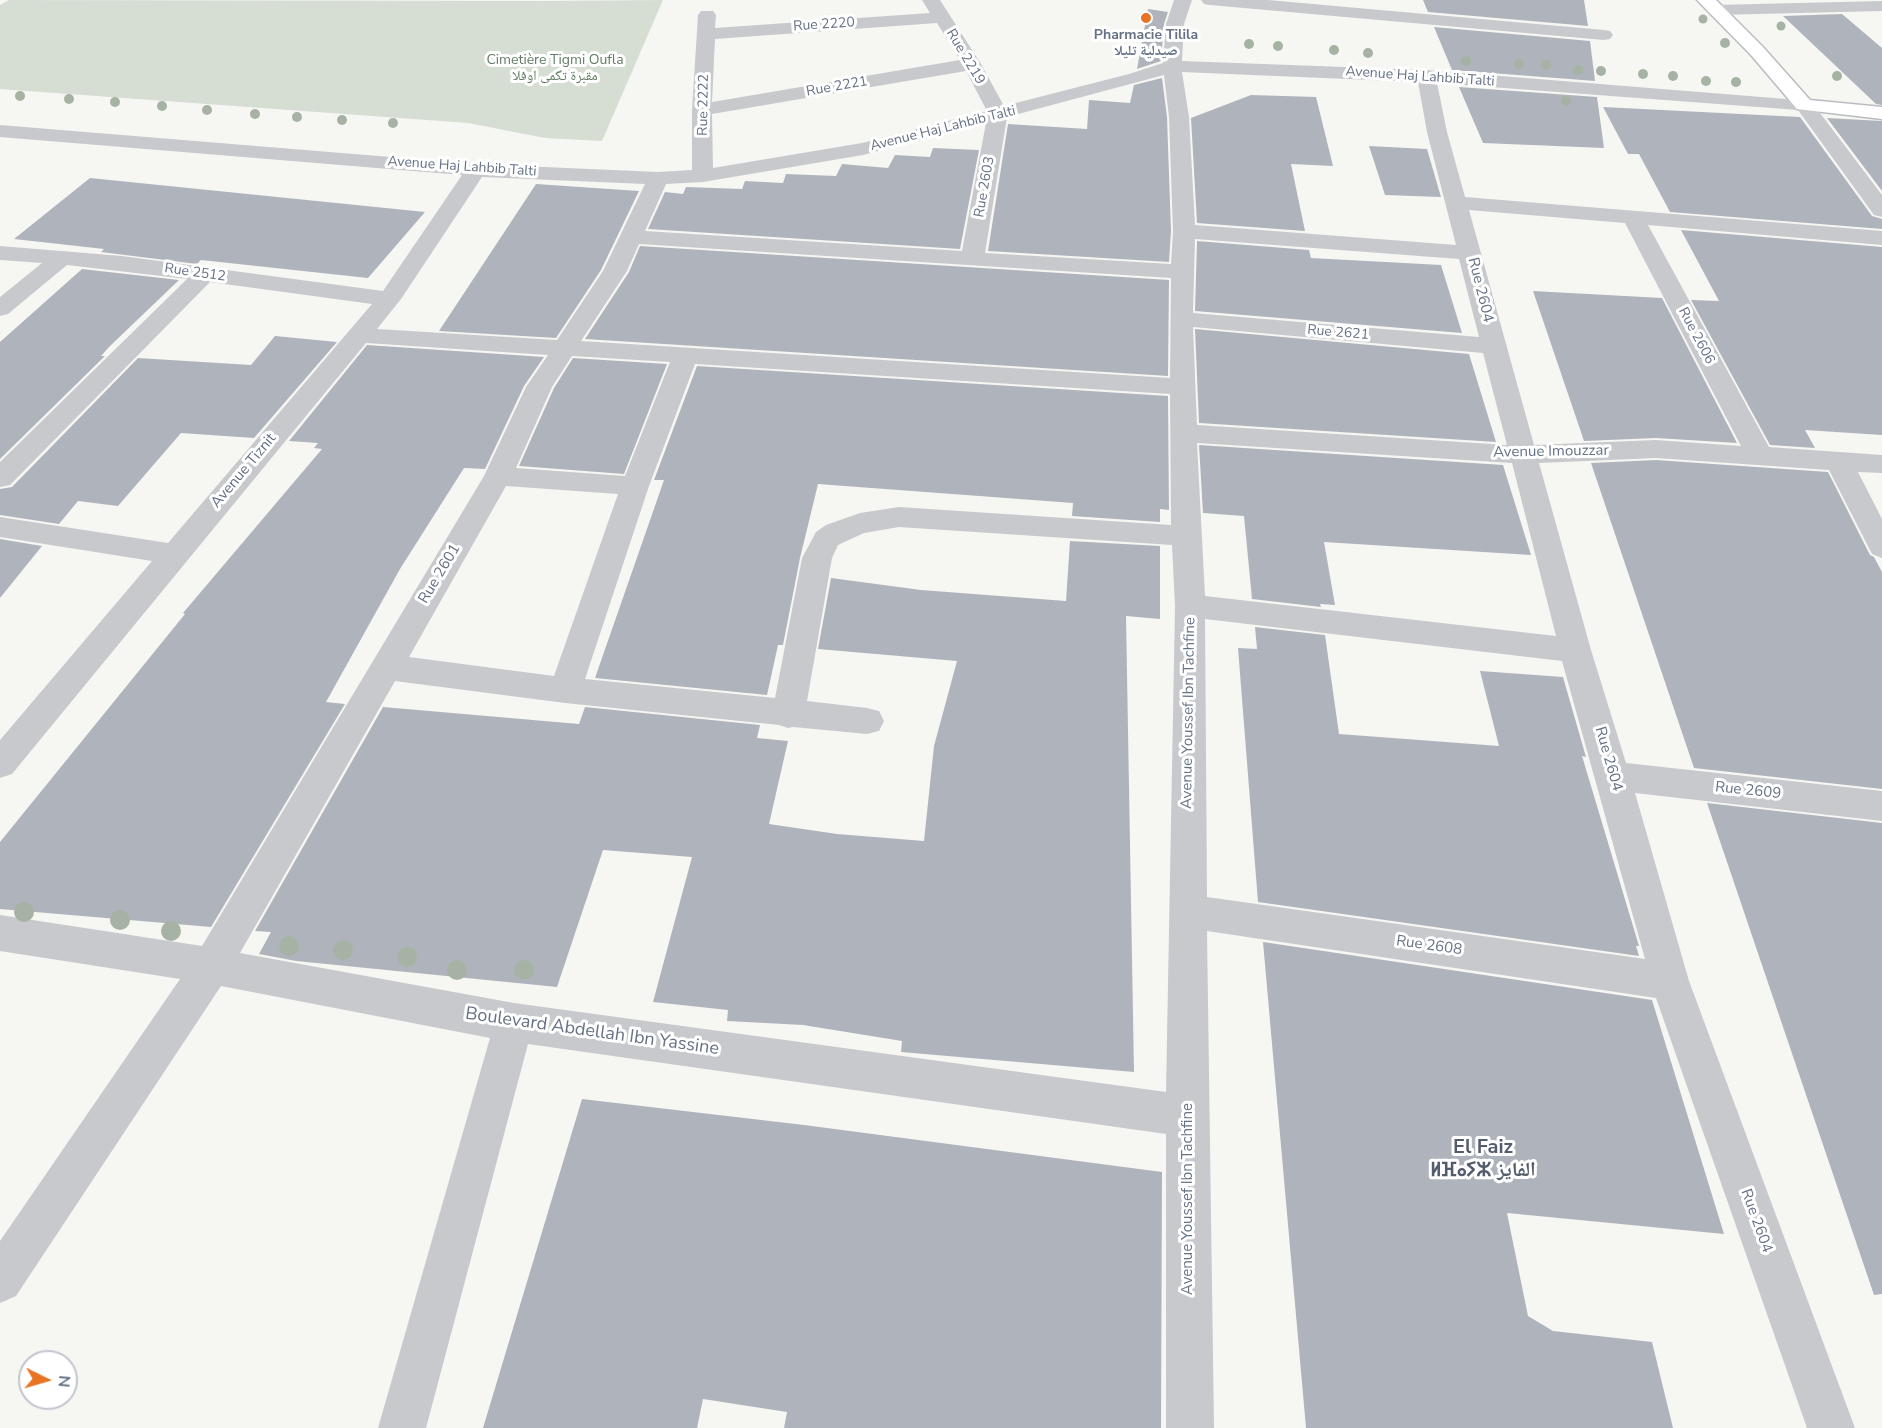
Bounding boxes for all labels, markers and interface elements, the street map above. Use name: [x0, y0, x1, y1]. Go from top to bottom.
marker: Pharmacie Tilila صيدلية تليلا: [1139, 11, 1153, 25]
street label: Rue 2220: [793, 14, 855, 36]
street label: Rue 2219: [942, 26, 988, 88]
place label: Pharmacie Tilila صيدلية تليلا: [1094, 28, 1198, 60]
park label: Cimetière Tigmi Oufla مقبرة تگمی اوفلا: [486, 53, 624, 86]
street label: Avenue Haj Lahbib Talti: [1345, 63, 1495, 91]
street label: Rue 2221: [805, 73, 869, 101]
street label: Rue 2222: [695, 74, 713, 136]
street label: Avenue Haj Lahbib Talti: [869, 103, 1017, 155]
street label: Avenue Haj Lahbib Talti: [387, 153, 537, 181]
street label: Rue 2603: [971, 155, 999, 219]
street label: Rue 2604: [1463, 256, 1497, 324]
street label: Rue 2512: [163, 260, 227, 286]
street label: Rue 2606: [1674, 305, 1718, 367]
street label: Rue 2621: [1306, 322, 1370, 344]
street label: Avenue Tiznit: [208, 430, 280, 512]
street label: Avenue Imouzzar: [1493, 442, 1609, 462]
street label: Rue 2601: [415, 541, 465, 607]
street label: Avenue Youssef Ibn Tachfine: [1178, 617, 1200, 809]
street label: Rue 2604: [1590, 725, 1626, 793]
street label: Rue 2609: [1714, 779, 1782, 803]
street label: Rue 2608: [1395, 932, 1463, 960]
street label: Boulevard Abdellah Ibn Yassine: [464, 1003, 720, 1061]
street label: Avenue Youssef Ibn Tachfine: [1179, 1103, 1197, 1295]
district label: El Faiz ⵍⴼⴰⵢⵣ الفايز: [1430, 1136, 1536, 1183]
street label: Rue 2604: [1736, 1187, 1776, 1255]
north arrow: [18, 1350, 78, 1410]
text: N: [52, 1374, 75, 1388]

